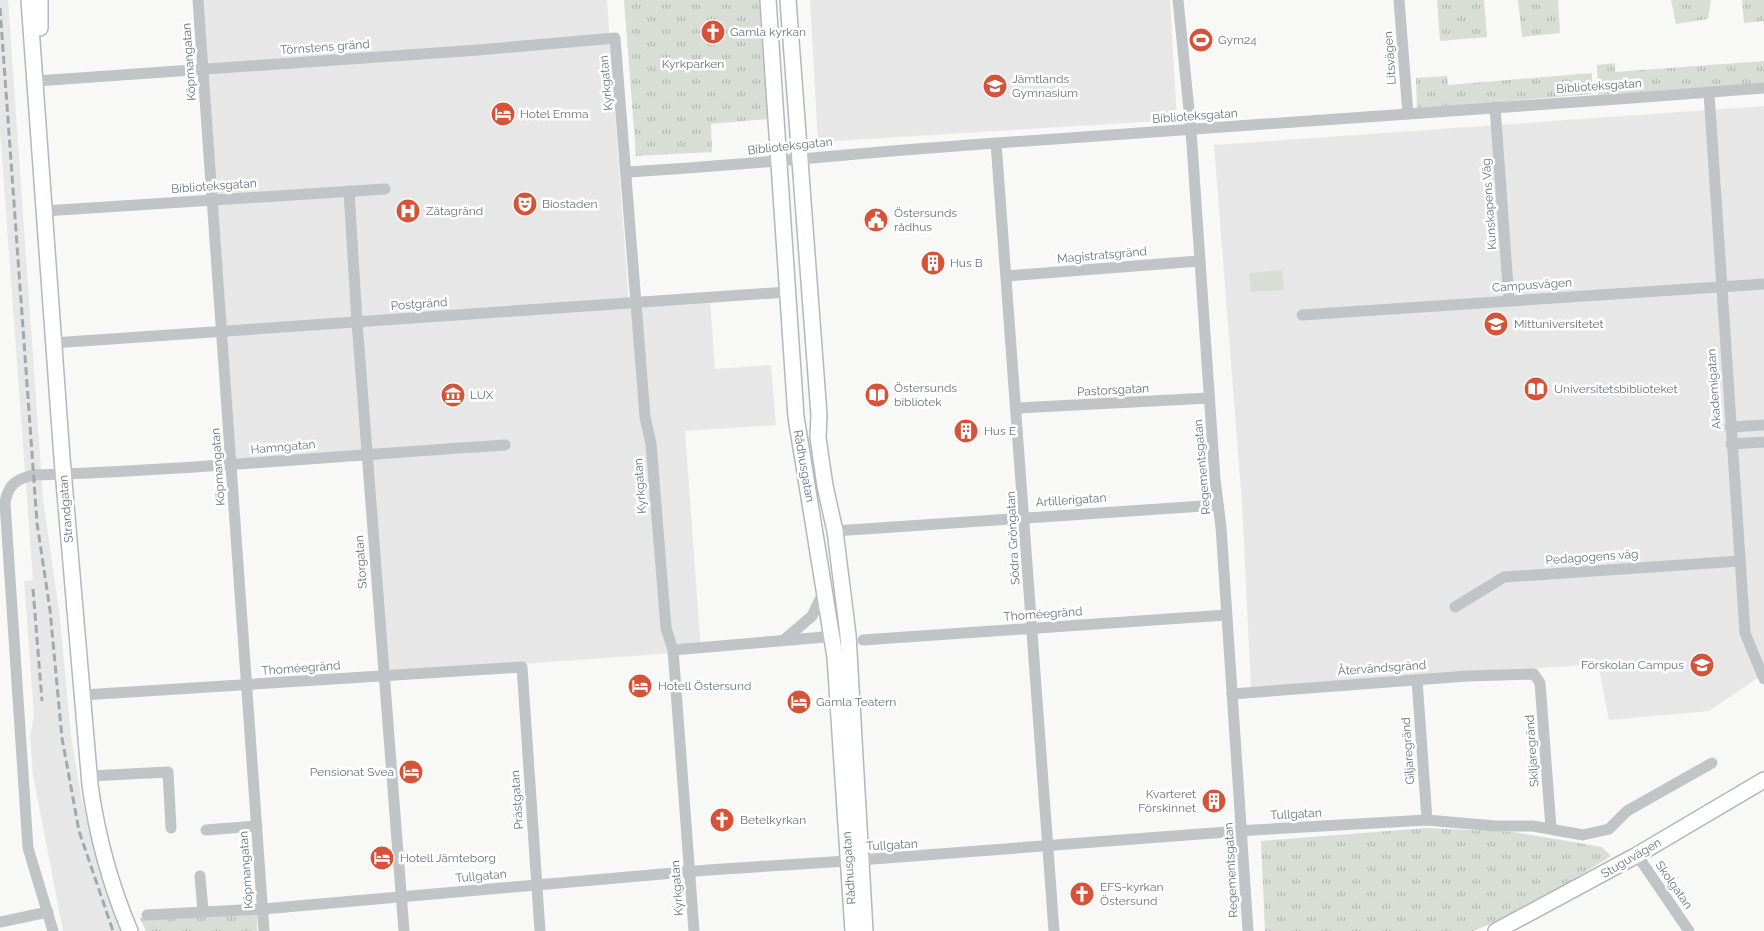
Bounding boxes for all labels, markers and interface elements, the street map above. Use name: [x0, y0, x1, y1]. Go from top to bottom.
church icon: Gamla kyrkan: [700, 19, 726, 45]
street label: Köpmangatan: [179, 23, 199, 101]
place label: Gamla kyrkan: [730, 25, 806, 39]
sports icon: Gym24: [1188, 27, 1214, 53]
street label: Litsvägen: [1381, 31, 1399, 85]
place label: Gym24: [1218, 33, 1257, 47]
street label: Törnstens gränd: [280, 37, 370, 57]
street label: Kyrkgatan: [597, 55, 615, 111]
park label: Kyrkparken: [662, 57, 724, 71]
place label: Jämtlands Gymnasium: [1012, 72, 1078, 100]
school or university icon: Jämtlands Gymnasium: [982, 73, 1008, 99]
street label: Biblioteksgatan: [1556, 76, 1642, 96]
hotel icon: Hotel Emma: [490, 101, 516, 127]
street label: Biblioteksgatan: [1152, 106, 1238, 126]
place label: Hotel Emma: [520, 107, 589, 121]
street label: Biblioteksgatan: [747, 135, 833, 157]
street label: Kunskapens Väg: [1479, 158, 1499, 250]
street label: Biblioteksgatan: [171, 176, 257, 196]
theatre icon: Biostaden: [512, 191, 538, 217]
place label: Biostaden: [542, 197, 598, 211]
hospital icon: Zätagränd: [395, 198, 421, 224]
place label: Zätagränd: [426, 204, 483, 218]
place label: Östersunds rådhus: [894, 206, 957, 234]
public building icon: Östersunds rådhus: [863, 207, 889, 233]
street label: Magistratsgränd: [1057, 244, 1147, 266]
building icon: Hus B: [920, 250, 946, 276]
place label: Hus B: [950, 256, 983, 270]
street label: Campusvägen: [1491, 275, 1573, 295]
street label: Postgränd: [390, 295, 448, 313]
school or university icon: Mittuniversitetet: [1483, 311, 1509, 337]
place label: Mittuniversitetet: [1514, 317, 1604, 331]
street label: Akademigatan: [1704, 348, 1724, 430]
library icon: Universitetsbiblioteket: [1523, 376, 1549, 402]
place label: Östersunds bibliotek: [894, 381, 957, 409]
street label: Pastorsgatan: [1077, 381, 1149, 399]
museum icon: LUX: [440, 382, 466, 408]
library icon: Östersunds bibliotek: [864, 382, 890, 408]
place label: Universitetsbiblioteket: [1554, 382, 1678, 396]
place label: LUX: [470, 388, 494, 402]
building icon: Hus E: [953, 418, 979, 444]
street label: Regementsgatan: [1191, 419, 1213, 515]
place label: Hus E: [984, 424, 1016, 438]
street label: Köpmangatan: [208, 428, 228, 506]
street label: Rådhusgatan: [791, 429, 817, 503]
street label: Hamngatan: [250, 437, 316, 457]
street label: Kyrkgatan: [631, 458, 649, 514]
street label: Strandgatan: [56, 475, 76, 543]
street label: Södra Gröngatan: [1004, 491, 1022, 585]
street label: Artillerigatan: [1035, 491, 1107, 509]
street label: Storgatan: [352, 535, 370, 589]
street label: Pedagogens väg: [1545, 547, 1639, 567]
street label: Thoméegränd: [1003, 604, 1083, 624]
school or university icon: Förskolan Campus: [1689, 652, 1715, 678]
street label: Thoméegränd: [261, 658, 341, 678]
street label: Återvändsgränd: [1337, 658, 1427, 678]
place label: Förskolan Campus: [1581, 658, 1684, 672]
hotel icon: Hotell Östersund: [627, 673, 653, 699]
place label: Hotell Östersund: [658, 679, 751, 693]
hotel icon: Gamla Teatern: [786, 689, 812, 715]
place label: Gamla Teatern: [816, 695, 896, 709]
street label: Skiljaregränd: [1522, 714, 1542, 788]
street label: Giljaregränd: [1399, 717, 1417, 785]
hotel icon: Pensionat Svea: [398, 759, 424, 785]
place label: Pensionat Svea: [310, 765, 394, 779]
street label: Prästgatan: [508, 770, 526, 830]
place label: Kvarteret Förskinnet: [1138, 787, 1196, 815]
building icon: Kvarteret Förskinnet: [1201, 788, 1227, 814]
street label: Tullgatan: [1270, 806, 1322, 822]
church icon: Betelkyrkan: [709, 807, 735, 833]
place label: Betelkyrkan: [740, 813, 806, 827]
street label: Regementsgatan: [1222, 822, 1240, 918]
street label: Köpmangatan: [236, 831, 256, 909]
street label: Rådhusgatan: [839, 831, 859, 905]
street label: Stuguvägen: [1598, 835, 1664, 881]
street label: Tullgatan: [866, 837, 918, 853]
hotel icon: Hotell Jämteborg: [369, 845, 395, 871]
place label: Hotell Jämteborg: [400, 851, 496, 865]
street label: Skolgatan: [1652, 858, 1696, 912]
street label: Kyrkgatan: [668, 860, 686, 916]
street label: Tullgatan: [455, 867, 507, 885]
place label: EFS-kyrkan Östersund: [1100, 880, 1163, 908]
church icon: EFS-kyrkan Östersund: [1069, 881, 1095, 907]

